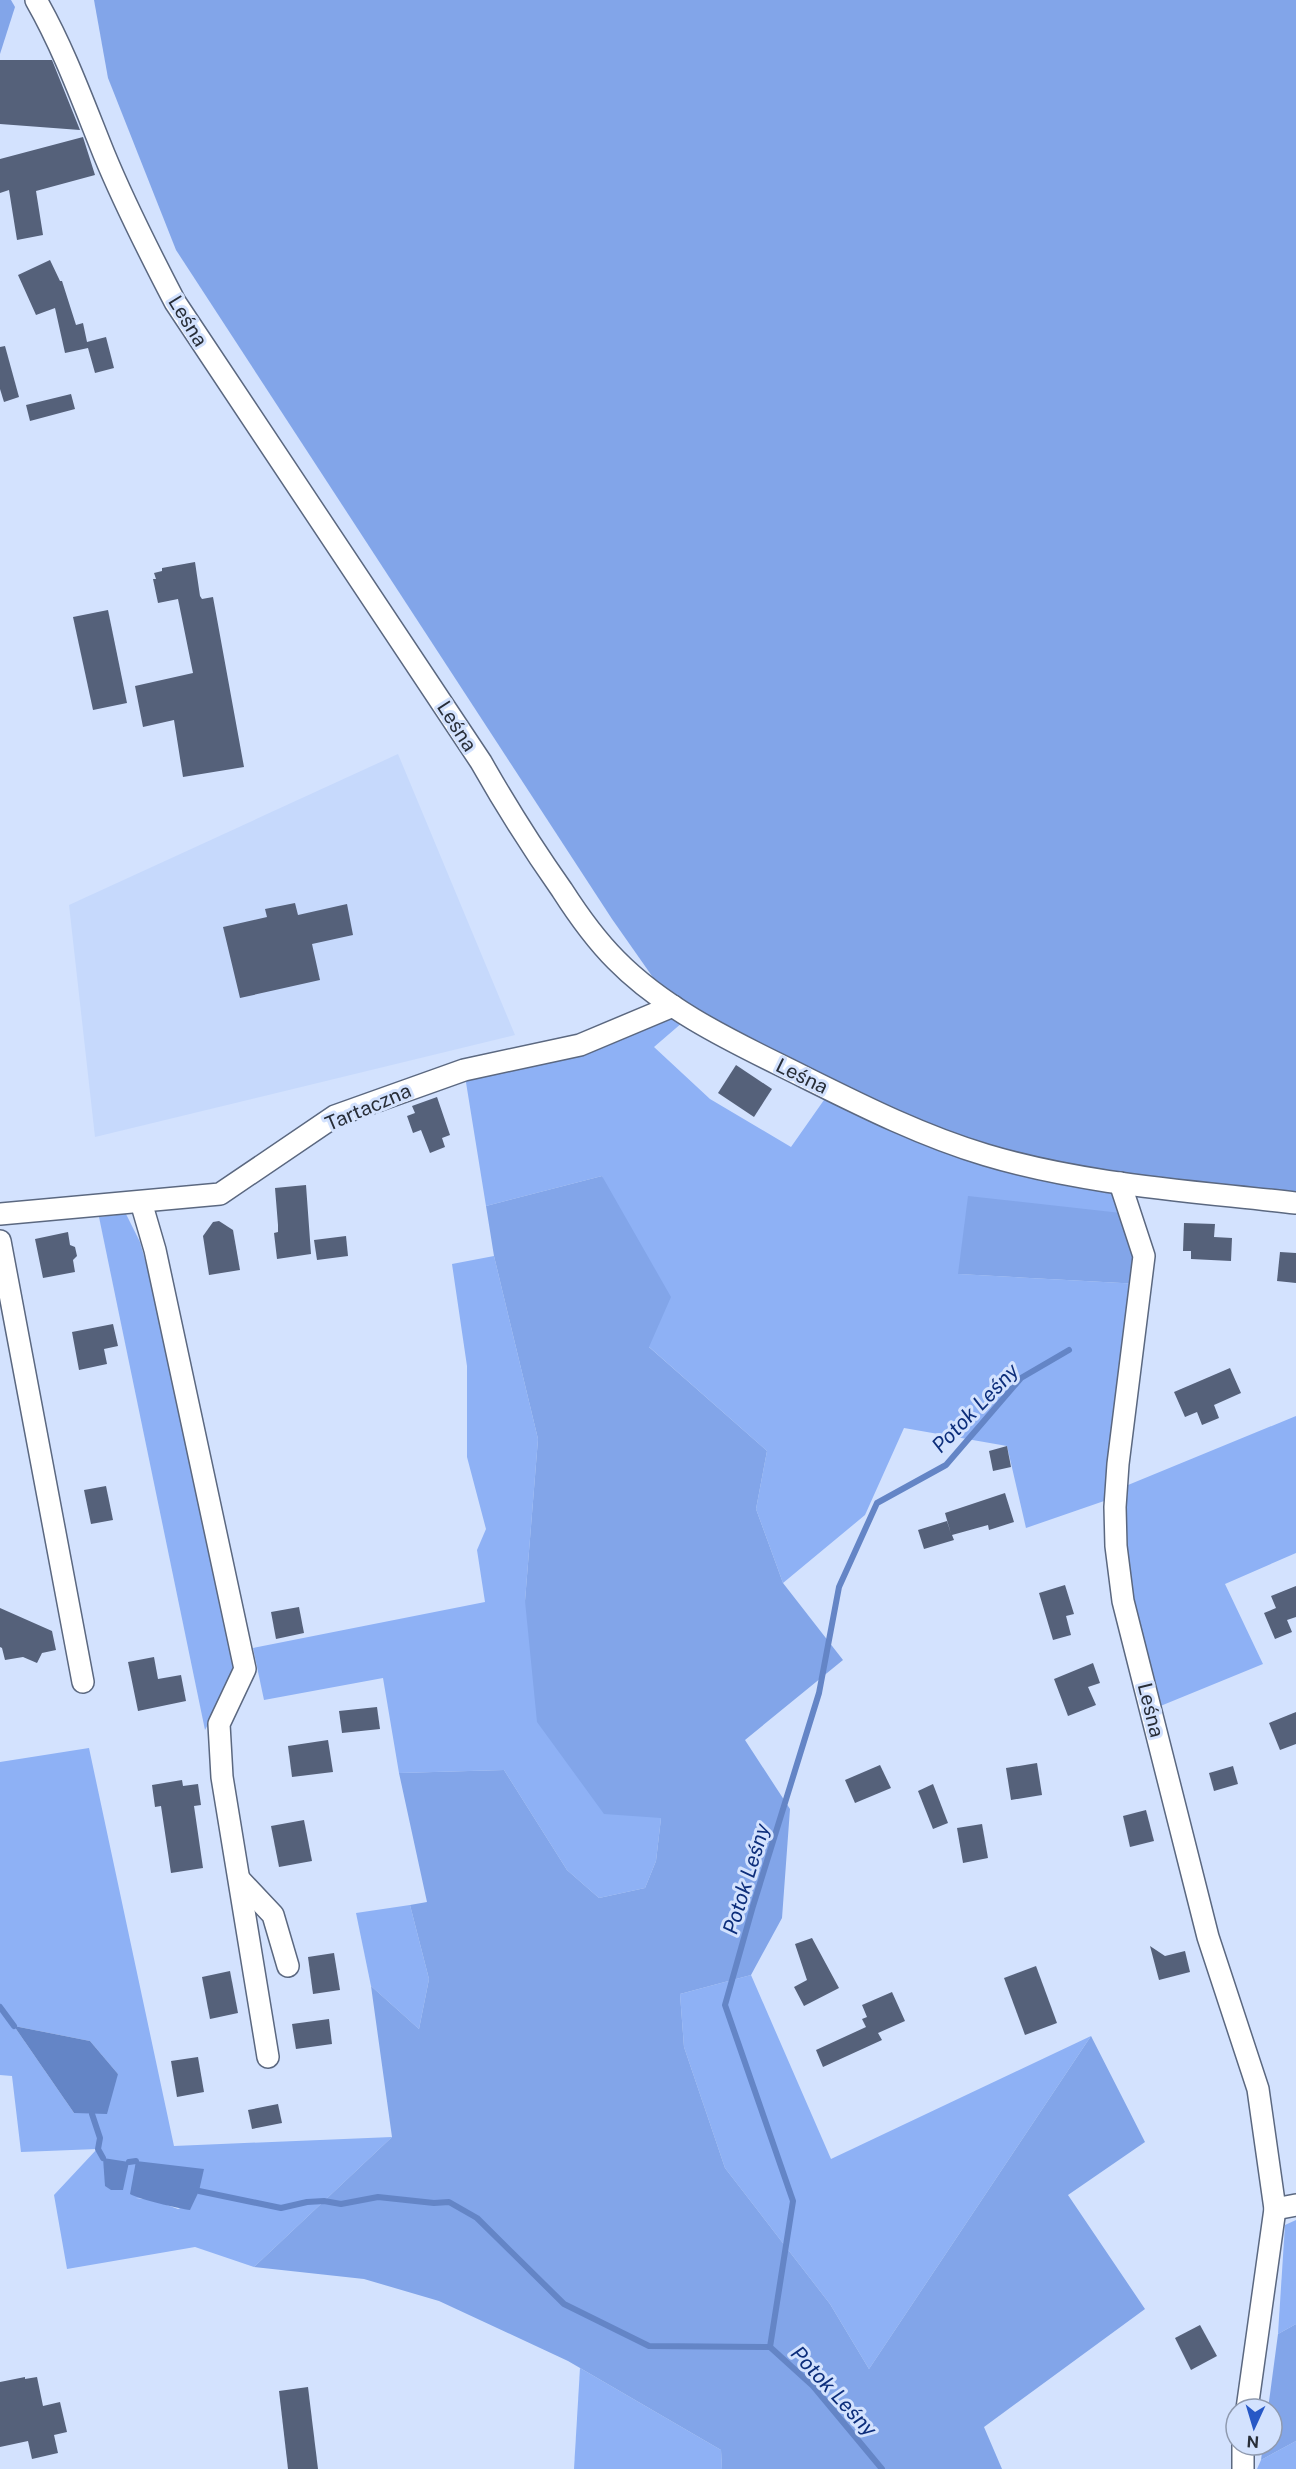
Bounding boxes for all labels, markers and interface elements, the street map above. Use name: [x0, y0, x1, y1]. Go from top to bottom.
street label: Leśna: [163, 291, 213, 351]
street label: Leśna: [432, 696, 482, 756]
street label: Leśna: [772, 1053, 832, 1099]
street label: Tartaczna: [321, 1078, 415, 1136]
water label: Potok Leśny: [926, 1358, 1024, 1458]
street label: Leśna: [1133, 1680, 1169, 1740]
water label: Potok Leśny: [717, 1820, 775, 1937]
water label: Potok Leśny: [786, 2341, 882, 2441]
north arrow: [1224, 2397, 1284, 2457]
text: N: [1246, 2432, 1260, 2451]

